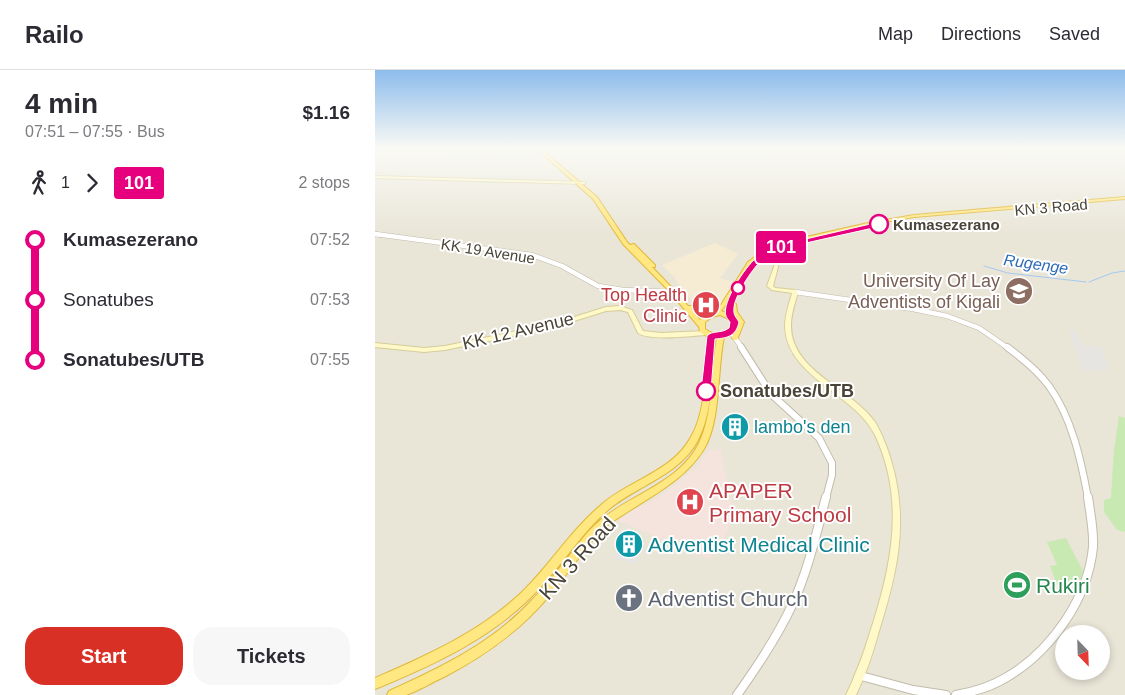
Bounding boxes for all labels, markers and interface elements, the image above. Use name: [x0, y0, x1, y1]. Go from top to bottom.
text: Railo: [25, 21, 84, 48]
text: Map: [878, 24, 913, 44]
text: Directions: [941, 24, 1021, 44]
text: Saved: [1049, 24, 1100, 44]
text: 4 min: [25, 88, 98, 119]
text: $1.16: [302, 102, 350, 123]
text: 07:51 – 07:55 · Bus: [25, 123, 165, 140]
icon: walk: [25, 169, 53, 197]
icon: forward: [78, 169, 106, 197]
text: 101: [124, 173, 154, 193]
text: 1: [61, 174, 70, 191]
text: 2 stops: [298, 174, 350, 191]
street label: KN 3 Road: [1014, 195, 1088, 219]
marker: Kumasezerano: [869, 214, 889, 234]
place label: Kumasezerano: [893, 216, 1000, 233]
text: Kumasezerano: [63, 229, 198, 250]
text: 07:52: [310, 231, 350, 248]
line badge: 101: [752, 231, 810, 263]
street label: KK 19 Avenue: [440, 235, 536, 267]
text: 101: [766, 237, 796, 257]
water label: Rugenge: [1003, 251, 1069, 277]
place label: University Of Lay Adventists of Kigali: [848, 271, 1000, 312]
school or university icon: University Of Lay Adventists of Kigali: [1004, 276, 1034, 306]
unlabelled marker: [731, 281, 745, 295]
place label: Top Health Clinic: [601, 285, 687, 326]
text: Sonatubes: [63, 289, 154, 310]
hospital icon: Top Health Clinic: [691, 290, 721, 320]
text: 07:53: [310, 291, 350, 308]
street label: KK 12 Avenue: [460, 308, 576, 354]
text: Sonatubes/UTB: [63, 349, 204, 370]
text: 07:55: [310, 351, 350, 368]
marker: Sonatubes/UTB: [696, 381, 716, 401]
place label: Sonatubes/UTB: [720, 381, 854, 401]
building icon: lambo's den: [720, 412, 750, 442]
place label: lambo's den: [754, 417, 851, 437]
place label: APAPER Primary School: [709, 479, 851, 526]
hospital icon: APAPER Primary School: [675, 487, 705, 517]
street label: KN 3 Road: [534, 512, 620, 604]
building icon: Adventist Medical Clinic: [614, 529, 644, 559]
place label: Adventist Medical Clinic: [648, 533, 870, 556]
sports icon: Rukiri: [1002, 570, 1032, 600]
place label: Rukiri: [1036, 574, 1090, 597]
church icon: Adventist Church: [614, 583, 644, 613]
place label: Adventist Church: [648, 587, 808, 610]
north arrow: [1055, 625, 1110, 680]
map controls: [1055, 625, 1110, 680]
button: Start: [25, 627, 183, 685]
button: Tickets: [193, 627, 350, 685]

